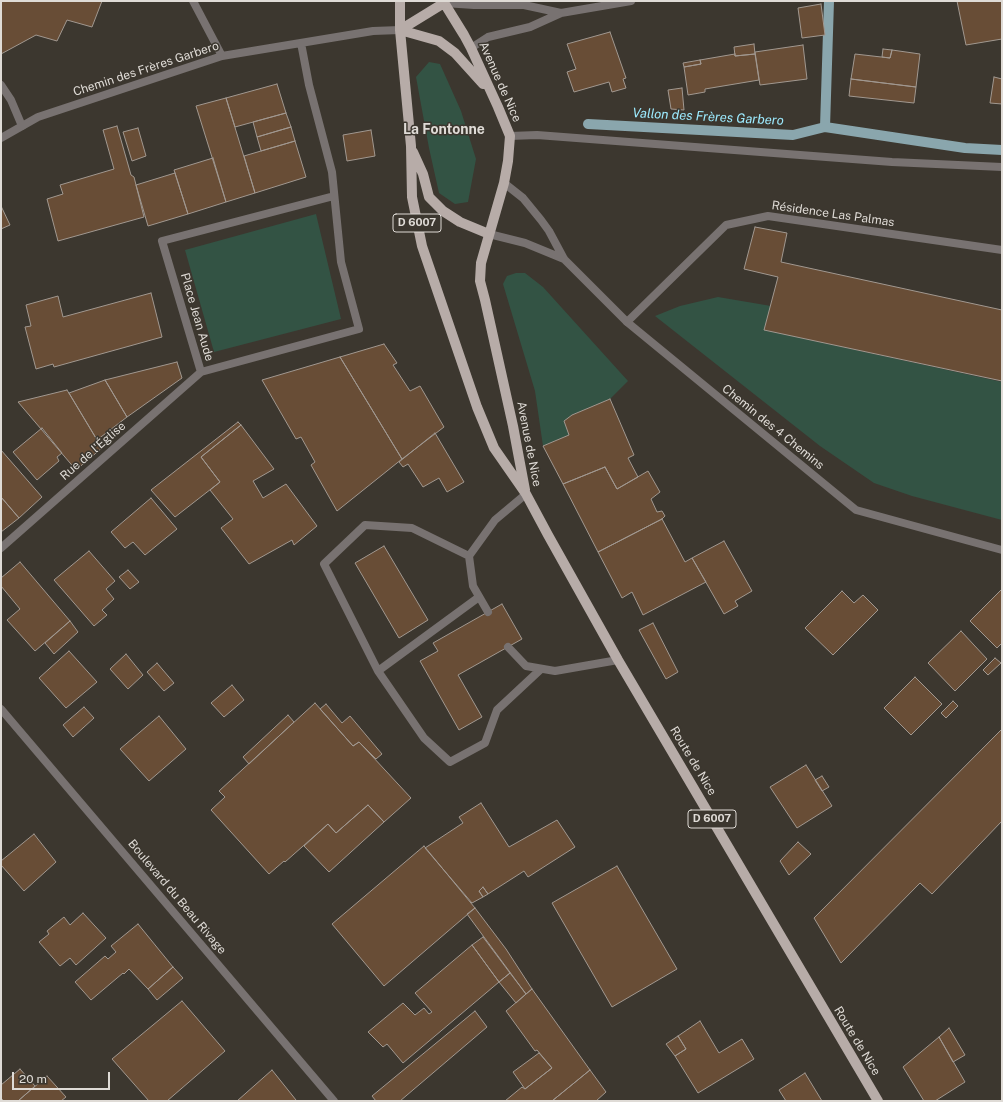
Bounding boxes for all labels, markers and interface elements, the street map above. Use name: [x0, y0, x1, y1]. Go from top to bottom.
street label: Chemin des Frères Garbero: [71, 39, 221, 99]
street label: Avenue de Nice: [476, 40, 524, 124]
water label: Vallon des Frères Garbero: [632, 105, 784, 129]
district label: La Fontonne: [403, 122, 485, 138]
street label: Résidence Las Palmas: [771, 198, 895, 230]
road number: D 6007: [393, 214, 441, 232]
street label: Place Jean Aude: [178, 271, 216, 363]
street label: Chemin des 4 Chemins: [719, 381, 827, 473]
street label: Avenue de Nice: [514, 400, 544, 488]
street label: Rue de l'Église: [57, 419, 129, 483]
street label: Route de Nice: [667, 724, 719, 798]
road number: D 6007: [688, 810, 736, 828]
street label: Boulevard du Beau Rivage: [125, 837, 229, 957]
street label: Route de Nice: [831, 1004, 883, 1078]
scale bar: [14, 1064, 112, 1090]
text: 20 m: [19, 1072, 47, 1086]

